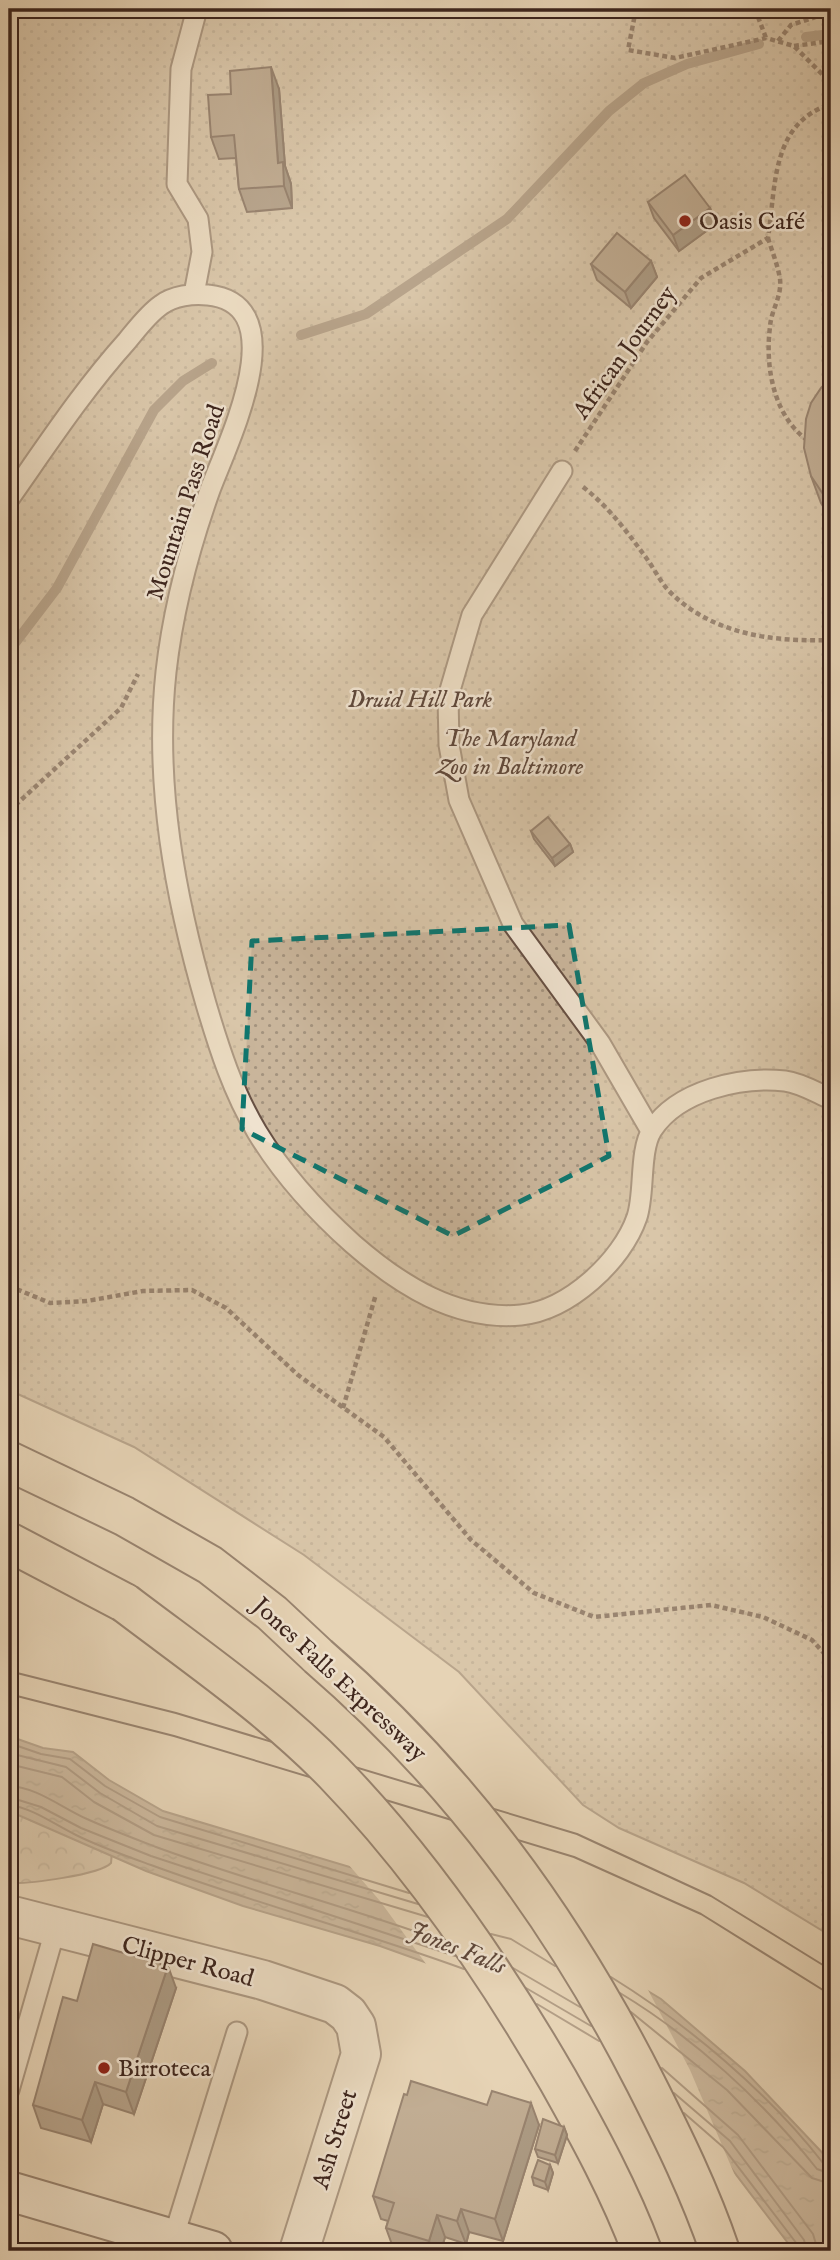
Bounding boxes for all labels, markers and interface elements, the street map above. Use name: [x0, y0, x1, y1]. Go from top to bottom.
place label: Oasis Café: [699, 207, 805, 238]
marker: Oasis Café: [677, 213, 693, 229]
street label: African Journey: [566, 280, 684, 427]
street label: Mountain Pass Road: [140, 401, 233, 604]
park label: Druid Hill Park: [348, 685, 493, 716]
park label: The Maryland Zoo in Baltimore: [435, 724, 583, 783]
street label: Jones Falls Expressway: [243, 1589, 433, 1769]
water label: Jones Falls: [404, 1914, 512, 1983]
street label: Clipper Road: [118, 1930, 257, 1995]
place label: Birroteca: [118, 2054, 211, 2085]
marker: Birroteca: [96, 2060, 112, 2076]
street label: Ash Street: [305, 2086, 365, 2194]

